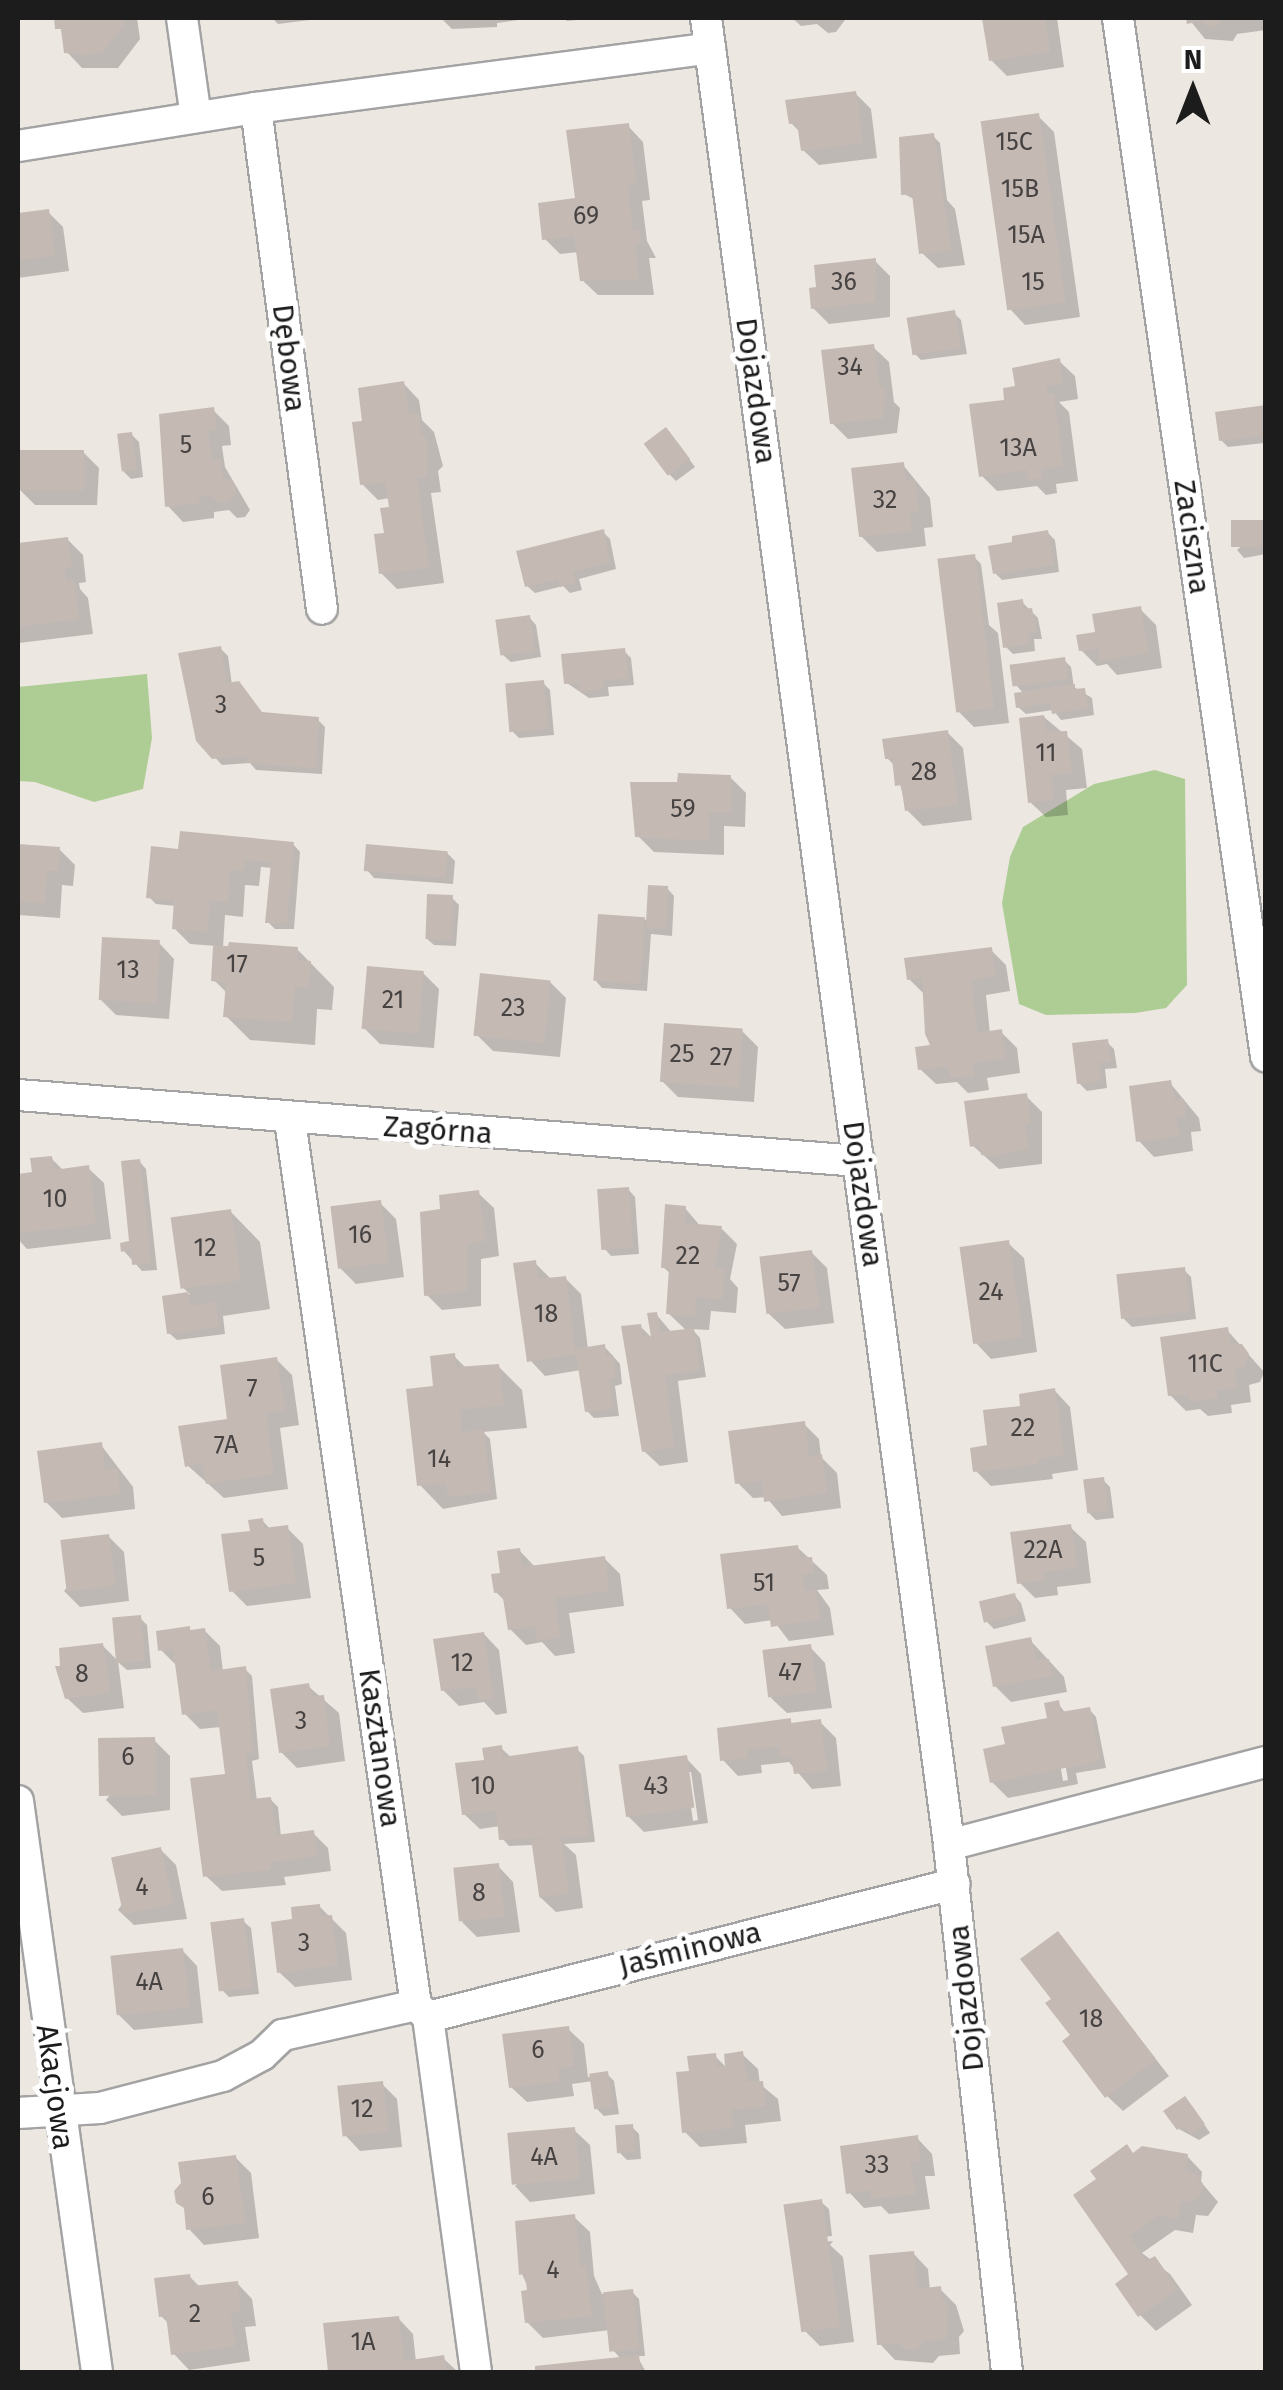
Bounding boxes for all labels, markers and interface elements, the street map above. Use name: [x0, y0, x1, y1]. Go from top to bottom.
north arrow: [1143, 40, 1243, 140]
text: N: [1184, 43, 1202, 76]
house number: 15C: [995, 127, 1033, 157]
house number: 15B: [1001, 174, 1039, 204]
house number: 69: [573, 201, 599, 231]
house number: 15A: [1007, 220, 1045, 250]
house number: 36: [831, 267, 857, 297]
house number: 15: [1021, 267, 1045, 297]
street label: Dębowa: [265, 302, 313, 414]
street label: Dojazdowa: [728, 316, 784, 466]
house number: 34: [837, 352, 863, 382]
house number: 5: [180, 430, 192, 460]
house number: 13A: [999, 433, 1037, 463]
street label: Zaciszna: [1166, 477, 1218, 597]
house number: 32: [873, 485, 897, 515]
house number: 3: [215, 690, 227, 720]
house number: 11: [1035, 738, 1057, 768]
house number: 28: [911, 757, 937, 787]
house number: 59: [670, 794, 696, 824]
house number: 17: [226, 949, 248, 979]
house number: 13: [116, 955, 140, 985]
house number: 21: [382, 985, 404, 1015]
house number: 23: [501, 993, 525, 1023]
house number: 25: [670, 1039, 694, 1069]
house number: 27: [709, 1042, 733, 1072]
street label: Zagórna: [382, 1108, 494, 1152]
street label: Dojazdowa: [835, 1119, 891, 1269]
house number: 10: [43, 1184, 67, 1214]
house number: 16: [348, 1220, 372, 1250]
house number: 12: [193, 1233, 217, 1263]
house number: 22: [676, 1241, 700, 1271]
house number: 57: [777, 1268, 801, 1298]
house number: 24: [979, 1277, 1003, 1307]
house number: 18: [534, 1299, 558, 1329]
house number: 11C: [1187, 1349, 1223, 1379]
house number: 7: [246, 1373, 258, 1403]
house number: 22: [1011, 1413, 1035, 1443]
house number: 7A: [214, 1430, 238, 1460]
house number: 14: [427, 1444, 451, 1474]
house number: 22A: [1023, 1535, 1063, 1565]
house number: 5: [253, 1543, 265, 1573]
house number: 51: [753, 1568, 775, 1598]
house number: 12: [450, 1648, 474, 1678]
house number: 47: [778, 1657, 802, 1687]
house number: 8: [75, 1659, 89, 1689]
street label: Kasztanowa: [351, 1666, 409, 1830]
house number: 3: [295, 1706, 307, 1736]
house number: 6: [121, 1742, 135, 1772]
house number: 10: [471, 1771, 495, 1801]
house number: 43: [643, 1771, 669, 1801]
house number: 4: [135, 1872, 149, 1902]
house number: 8: [472, 1878, 486, 1908]
street label: Jaśminowa: [615, 1914, 765, 1984]
street label: Dojazdowa: [940, 1923, 992, 2073]
house number: 3: [298, 1928, 310, 1958]
house number: 4A: [135, 1967, 163, 1997]
house number: 18: [1079, 2004, 1103, 2034]
street label: Akacjowa: [28, 2022, 82, 2152]
house number: 6: [531, 2035, 545, 2065]
house number: 12: [350, 2094, 374, 2124]
house number: 4A: [530, 2142, 558, 2172]
house number: 33: [865, 2150, 889, 2180]
house number: 6: [201, 2182, 215, 2212]
house number: 4: [546, 2255, 560, 2285]
house number: 2: [189, 2299, 201, 2329]
house number: 1A: [350, 2327, 376, 2357]

